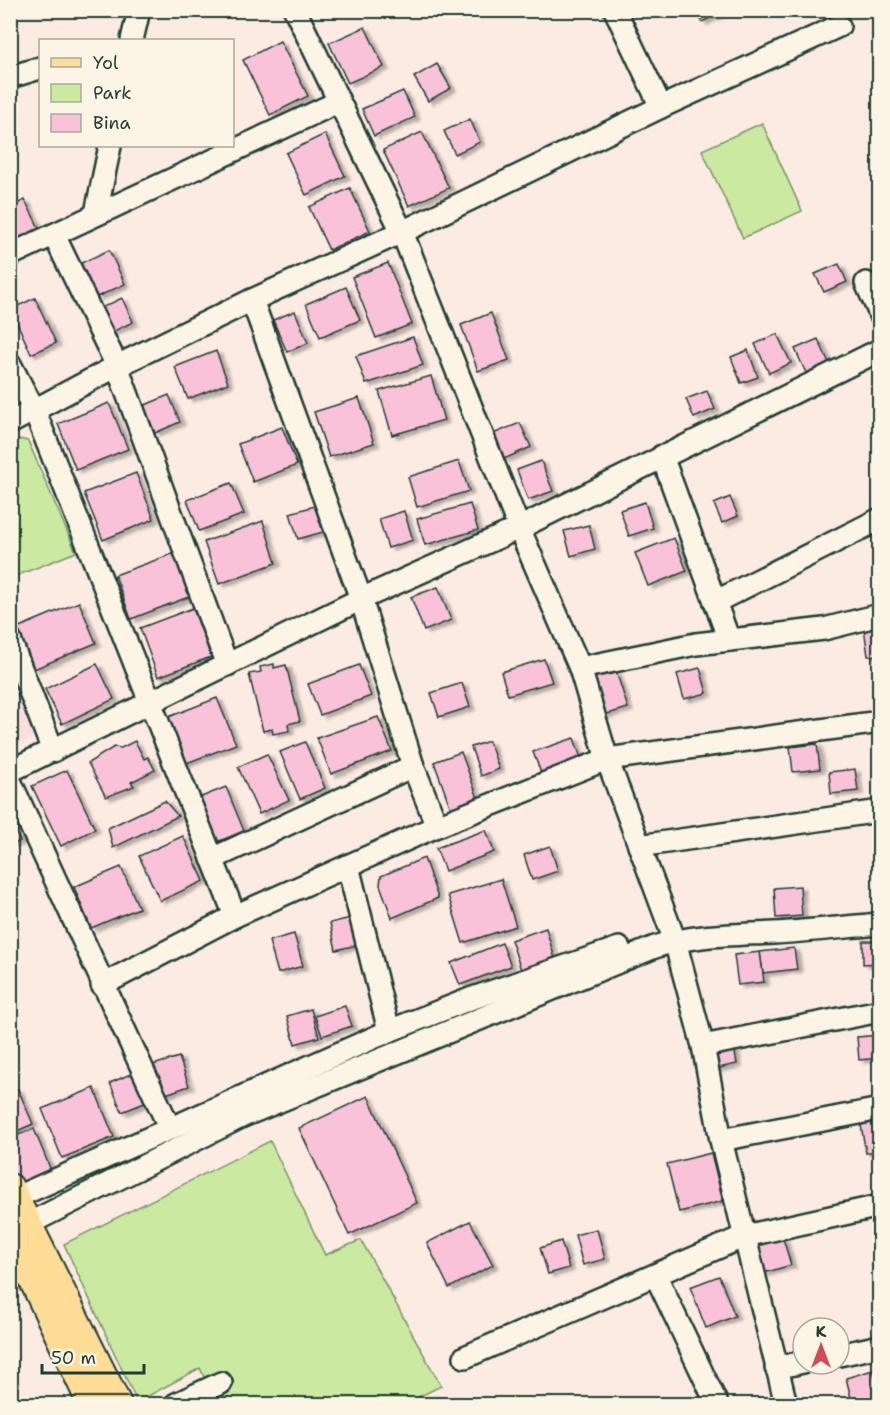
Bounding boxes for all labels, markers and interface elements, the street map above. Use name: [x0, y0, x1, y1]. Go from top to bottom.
legend: [39, 39, 234, 147]
text: Yol: [93, 51, 119, 75]
text: Park: [93, 81, 132, 105]
text: Bina: [93, 111, 131, 135]
north arrow: [791, 1316, 851, 1376]
text: K: [816, 1321, 827, 1342]
scale bar: [42, 1337, 144, 1375]
text: 50 m: [51, 1346, 96, 1370]

